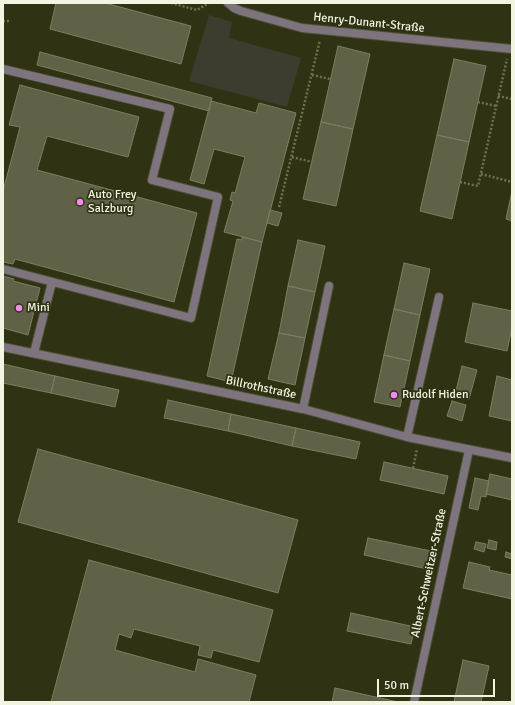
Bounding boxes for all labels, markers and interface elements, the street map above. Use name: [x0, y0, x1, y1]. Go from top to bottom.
street label: Henry-Dunant-Straße: [313, 10, 425, 36]
place label: Auto Frey Salzburg: [88, 188, 136, 216]
marker: Auto Frey Salzburg: [75, 197, 85, 207]
place label: Mini: [27, 301, 50, 315]
marker: Mini: [14, 303, 24, 313]
street label: Billrothstraße: [224, 373, 298, 403]
place label: Rudolf Hiden: [402, 388, 468, 402]
marker: Rudolf Hiden: [389, 390, 399, 400]
street label: Albert-Schweitzer-Straße: [408, 507, 450, 639]
scale bar: [379, 671, 497, 697]
text: 50 m: [384, 678, 409, 693]

